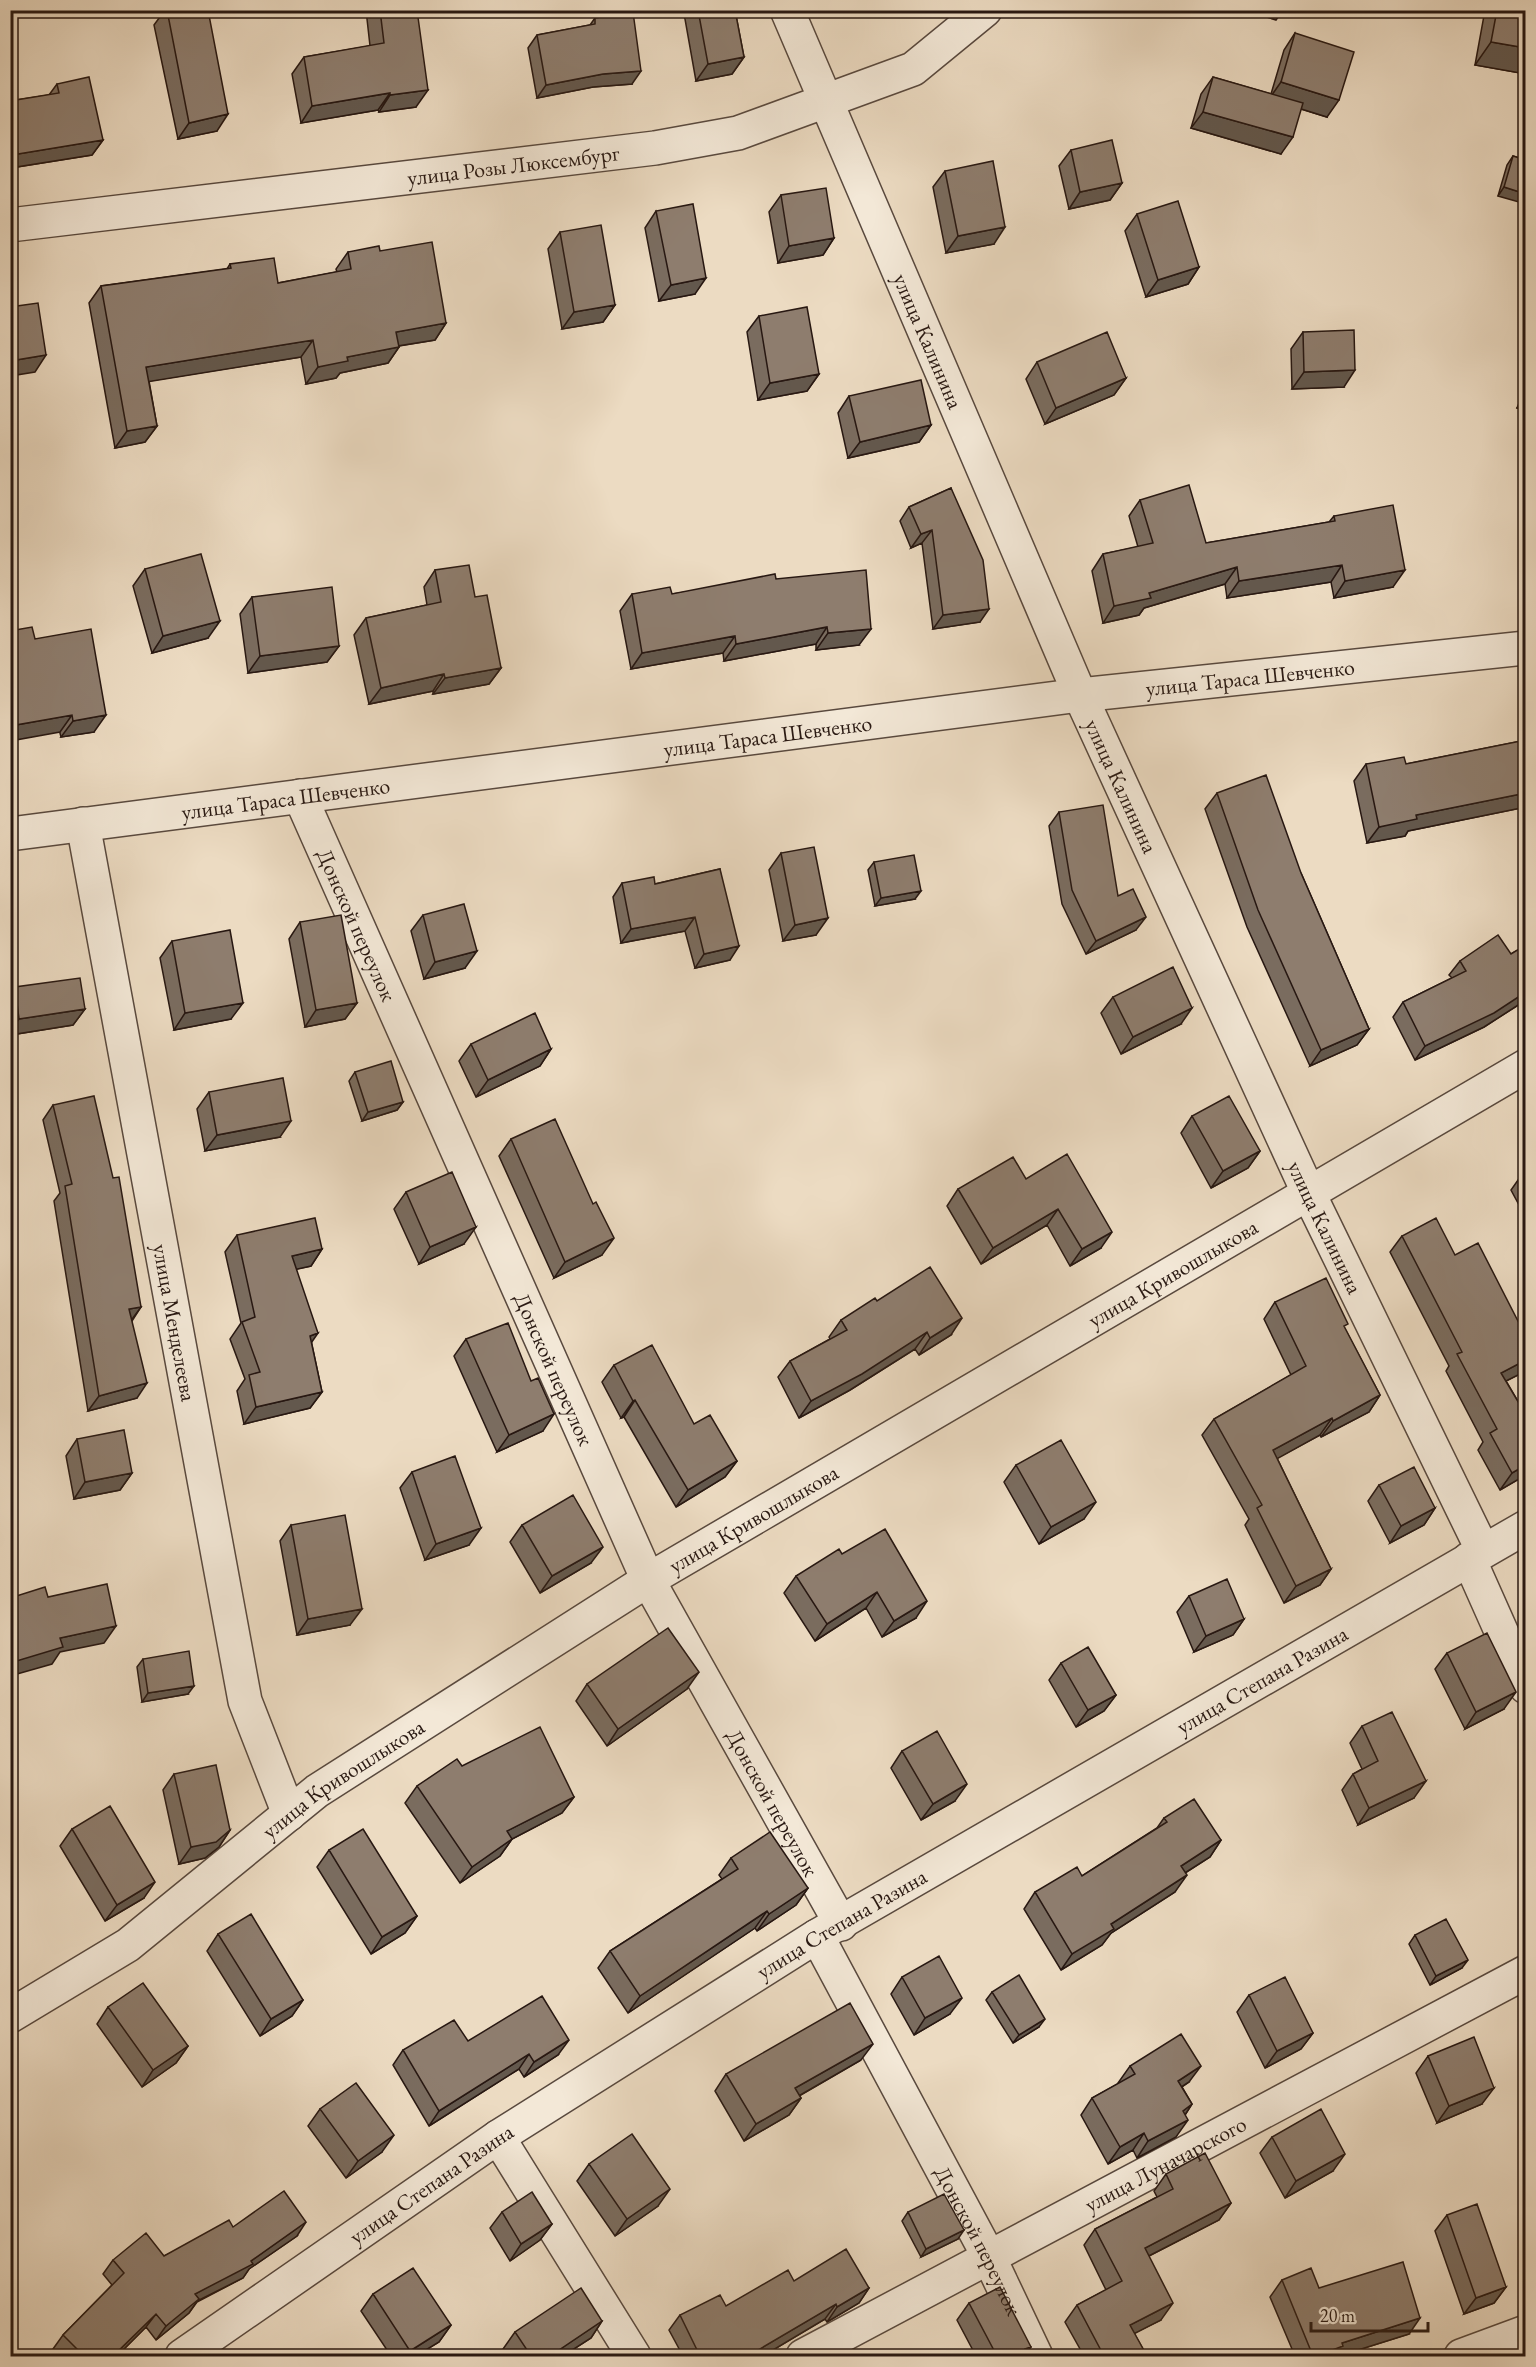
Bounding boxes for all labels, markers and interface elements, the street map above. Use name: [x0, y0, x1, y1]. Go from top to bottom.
street label: улица Розы Люксембург: [406, 138, 621, 192]
street label: улица Калинина: [886, 269, 970, 414]
street label: улица Тараса Шевченко: [1144, 652, 1356, 703]
street label: улица Тараса Шевченко: [662, 708, 874, 764]
street label: улица Калинина: [1078, 714, 1165, 858]
street label: улица Тараса Шевченко: [180, 771, 392, 827]
street label: Донской переулок: [310, 844, 404, 1006]
street label: улица Калинина: [1281, 1156, 1370, 1299]
street label: улица Кривошлыкова: [1083, 1212, 1263, 1334]
street label: улица Менделеева: [146, 1242, 203, 1404]
street label: Донской переулок: [507, 1288, 601, 1451]
street label: улица Кривошлыкова: [663, 1458, 844, 1580]
street label: улица Степана Разина: [1171, 1619, 1353, 1741]
street label: улица Кривошлыкова: [256, 1712, 430, 1845]
street label: Донской переулок: [720, 1724, 826, 1882]
street label: улица Степана Разина: [751, 1862, 932, 1986]
street label: улица Луначарского: [1079, 2109, 1251, 2219]
street label: улица Степана Разина: [344, 2117, 519, 2251]
street label: Донской переулок: [928, 2161, 1029, 2321]
scale bar: [1311, 2295, 1428, 2333]
text: 20 m: [1320, 2304, 1355, 2327]

